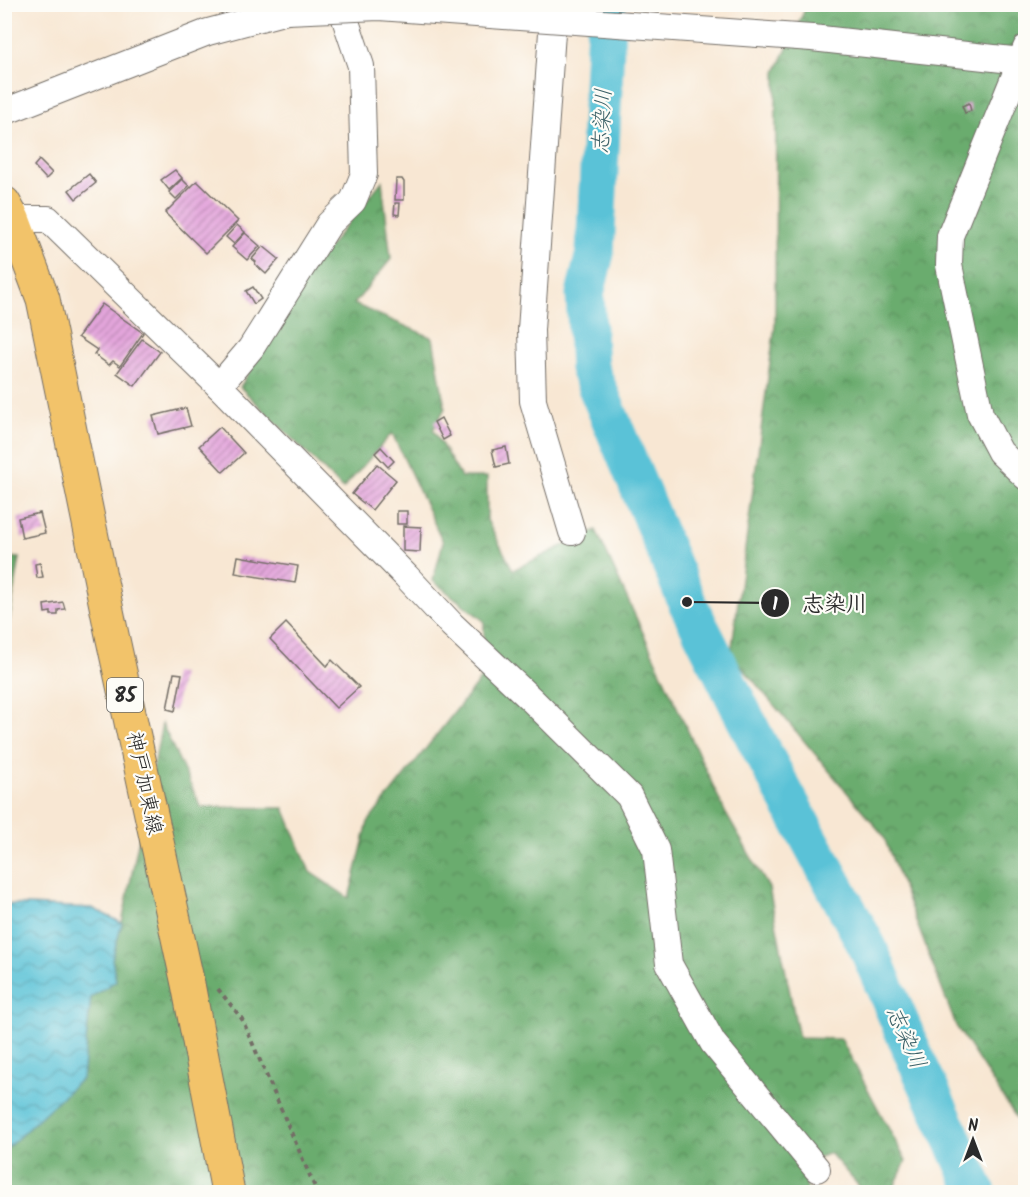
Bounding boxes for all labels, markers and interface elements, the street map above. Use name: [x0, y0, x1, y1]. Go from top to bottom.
water label: 志染川: [584, 87, 623, 155]
callout: 志染川: [760, 583, 880, 623]
text: 志染川: [802, 588, 868, 623]
text: 1: [772, 591, 778, 620]
road number: 85: [107, 678, 143, 712]
street label: 神戸加東線: [116, 729, 171, 838]
water label: 志染川: [875, 1001, 934, 1075]
north arrow: [943, 1110, 1003, 1170]
text: N: [968, 1114, 978, 1139]

